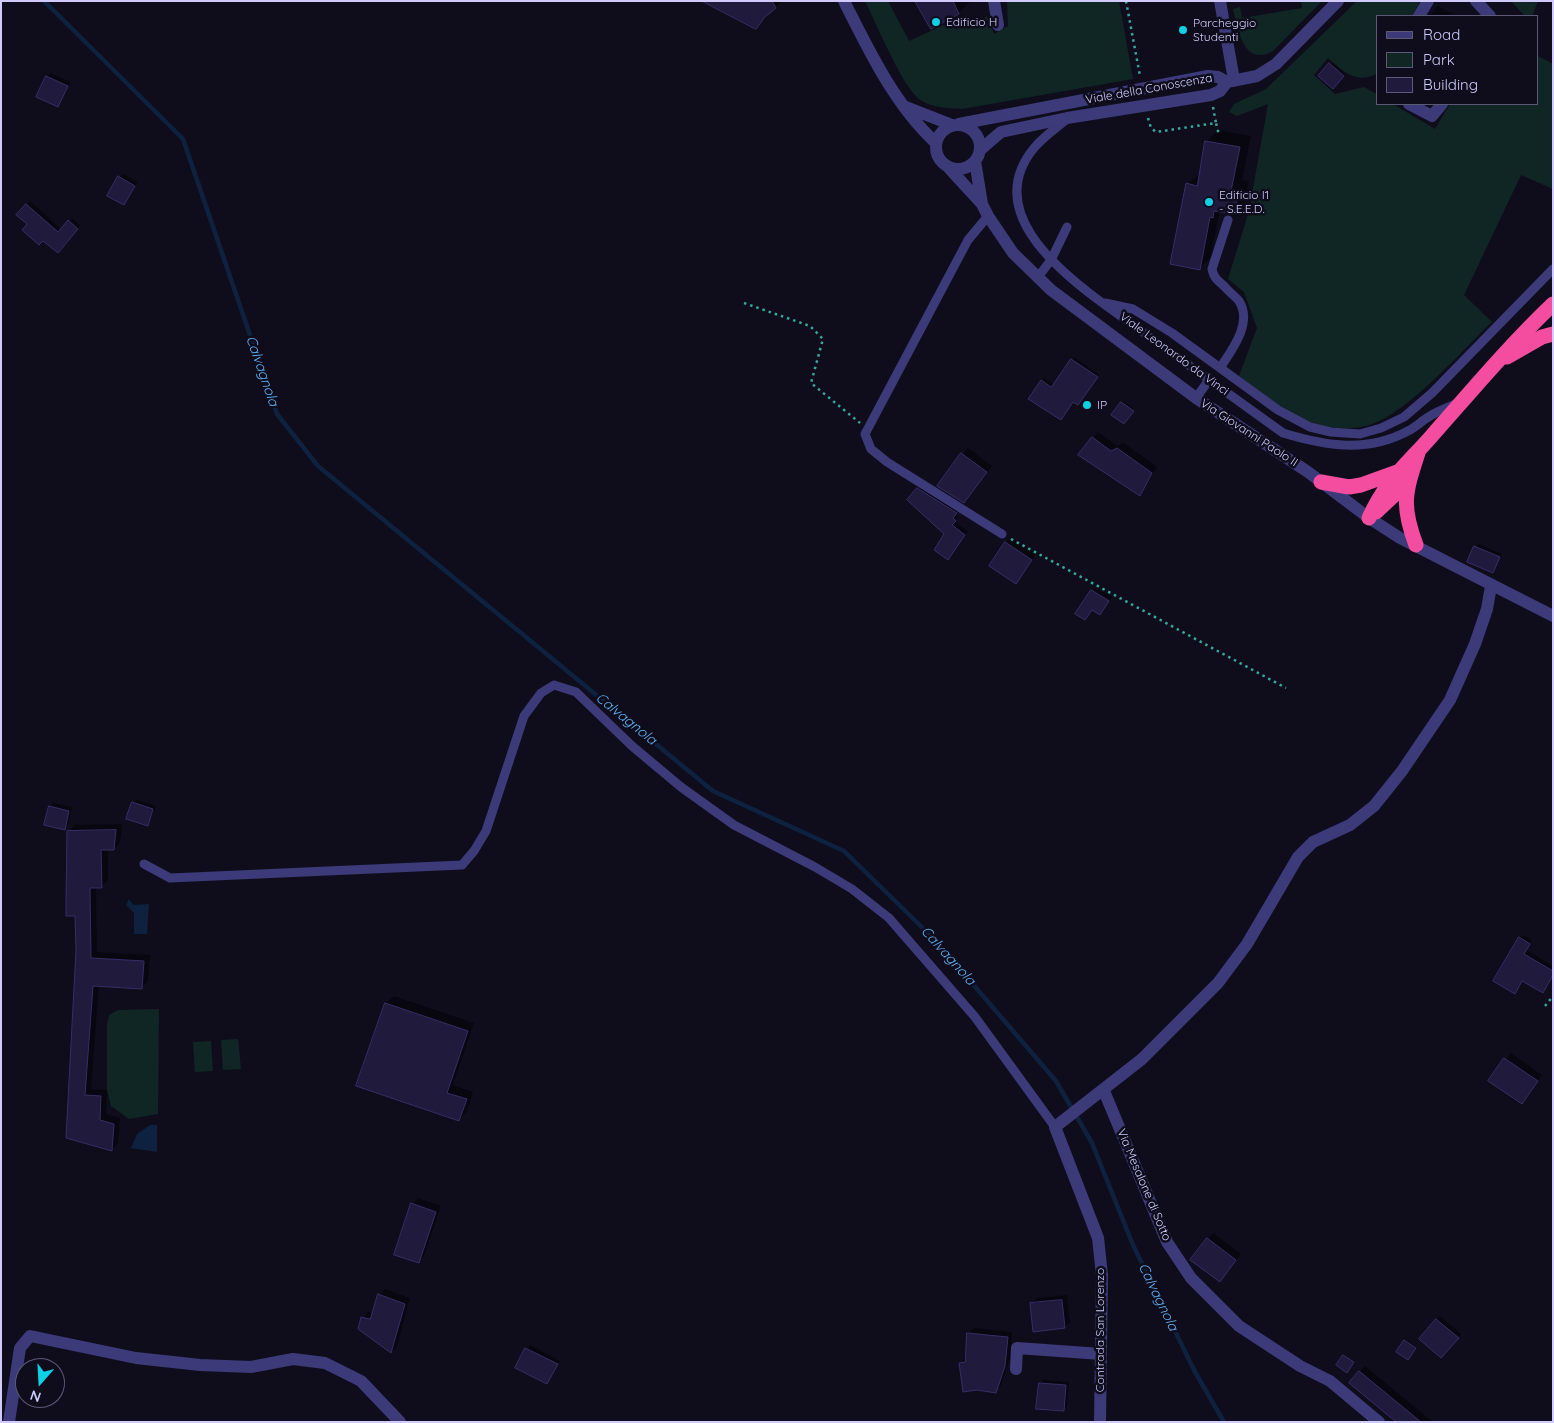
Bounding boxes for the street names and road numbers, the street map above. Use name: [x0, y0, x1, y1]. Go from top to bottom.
street label: Viale della Conoscenza: [1084, 71, 1214, 107]
street label: Viale Leonardo da Vinci: [1117, 310, 1231, 398]
street label: Via Giovanni Paolo II: [1198, 396, 1300, 470]
street label: Via Mesalone di Sotto: [1114, 1127, 1174, 1243]
street label: Contrada San Lorenzo: [1093, 1268, 1107, 1392]

